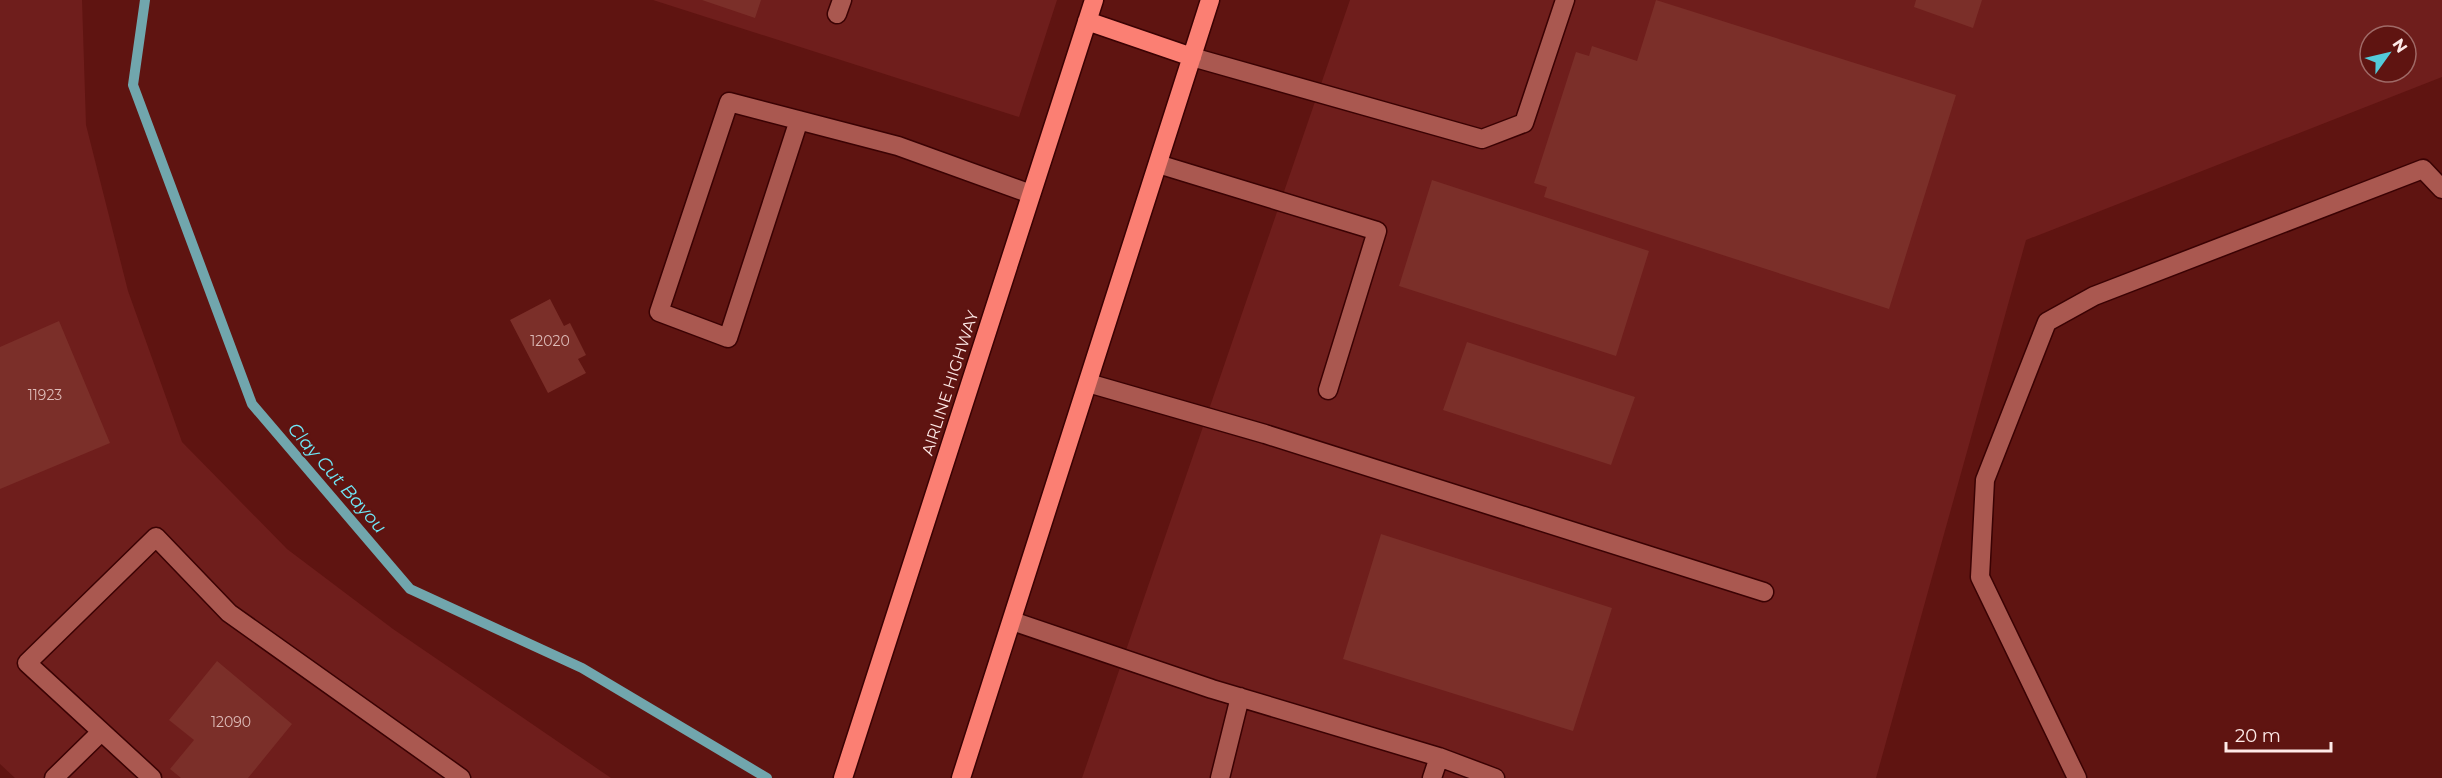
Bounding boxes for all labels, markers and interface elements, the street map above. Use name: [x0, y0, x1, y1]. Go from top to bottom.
north arrow: [2358, 24, 2418, 84]
text: N: [2389, 35, 2412, 57]
street label: AIRLINE HIGHWAY: [918, 307, 983, 458]
house number: 12020: [530, 332, 570, 350]
house number: 11923: [28, 386, 62, 404]
water label: Clay Cut Bayou: [283, 418, 391, 538]
house number: 12090: [211, 713, 251, 731]
scale bar: [2226, 715, 2331, 753]
text: 20 m: [2235, 725, 2281, 747]

